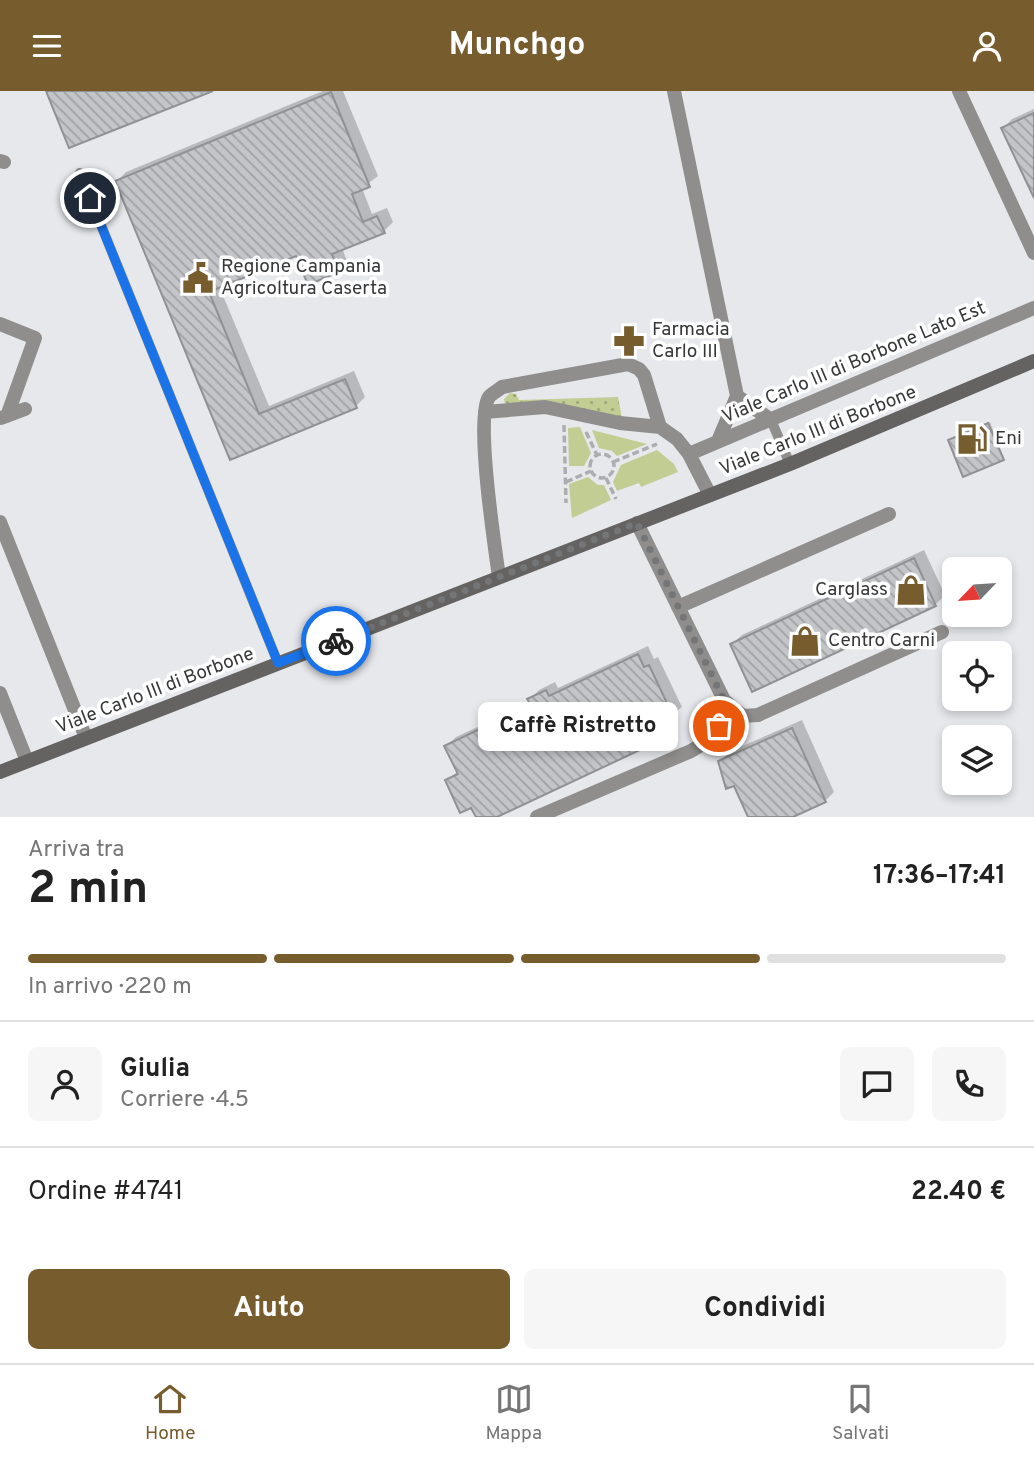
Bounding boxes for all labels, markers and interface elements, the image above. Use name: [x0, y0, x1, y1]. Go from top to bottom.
text: Munchgo: [449, 26, 585, 66]
icon: menu: [28, 27, 66, 65]
icon: person: [968, 27, 1006, 65]
pin: [60, 168, 120, 228]
icon: home: [71, 179, 109, 217]
place label: Regione Campania Agricoltura Caserta: [221, 255, 387, 301]
public building icon: Regione Campania Agricoltura Caserta: [181, 261, 215, 295]
street label: Viale Carlo III di Borbone Lato Est: [719, 296, 989, 430]
place label: Farmacia Carlo III: [652, 318, 729, 364]
pharmacy icon: Farmacia Carlo III: [612, 324, 646, 358]
street label: Viale Carlo III di Borbone: [716, 380, 920, 482]
fuel station icon: Eni: [955, 422, 989, 456]
place label: Eni: [995, 427, 1022, 451]
north arrow: [942, 557, 1012, 627]
map controls: [942, 557, 1012, 795]
shop icon: Carglass: [894, 573, 928, 607]
place label: Carglass: [815, 578, 888, 602]
courier: [301, 606, 371, 676]
icon: bike: [317, 622, 355, 660]
shop icon: Centro Carni: [788, 624, 822, 658]
place label: Centro Carni: [828, 629, 935, 653]
button: locate: [942, 641, 1012, 711]
street label: Viale Carlo III di Borbone: [53, 642, 257, 740]
pin: [689, 696, 749, 756]
callout: Caffè Ristretto: [477, 701, 677, 751]
icon: bag: [700, 707, 738, 745]
text: Caffè Ristretto: [499, 712, 657, 741]
button: layers: [942, 725, 1012, 795]
text: Arriva tra: [28, 836, 124, 865]
text: 17:36–17:41: [873, 860, 1006, 893]
text: 2 min: [28, 861, 148, 920]
text: In arrivo · 220 m: [28, 973, 192, 1002]
button: person: [28, 1047, 102, 1121]
button: chat: [840, 1047, 914, 1121]
button: phone: [932, 1047, 1006, 1121]
text: Giulia: [120, 1053, 190, 1086]
text: Corriere · 4.5: [120, 1086, 249, 1115]
text: Ordine #4741: [28, 1176, 183, 1209]
text: 22.40 €: [911, 1176, 1006, 1209]
button: Aiuto: [28, 1269, 510, 1349]
button: Condividi: [524, 1269, 1006, 1349]
tab: Home: [145, 1380, 195, 1446]
tab: Mappa: [485, 1380, 542, 1446]
tab: Salvati: [832, 1380, 889, 1446]

